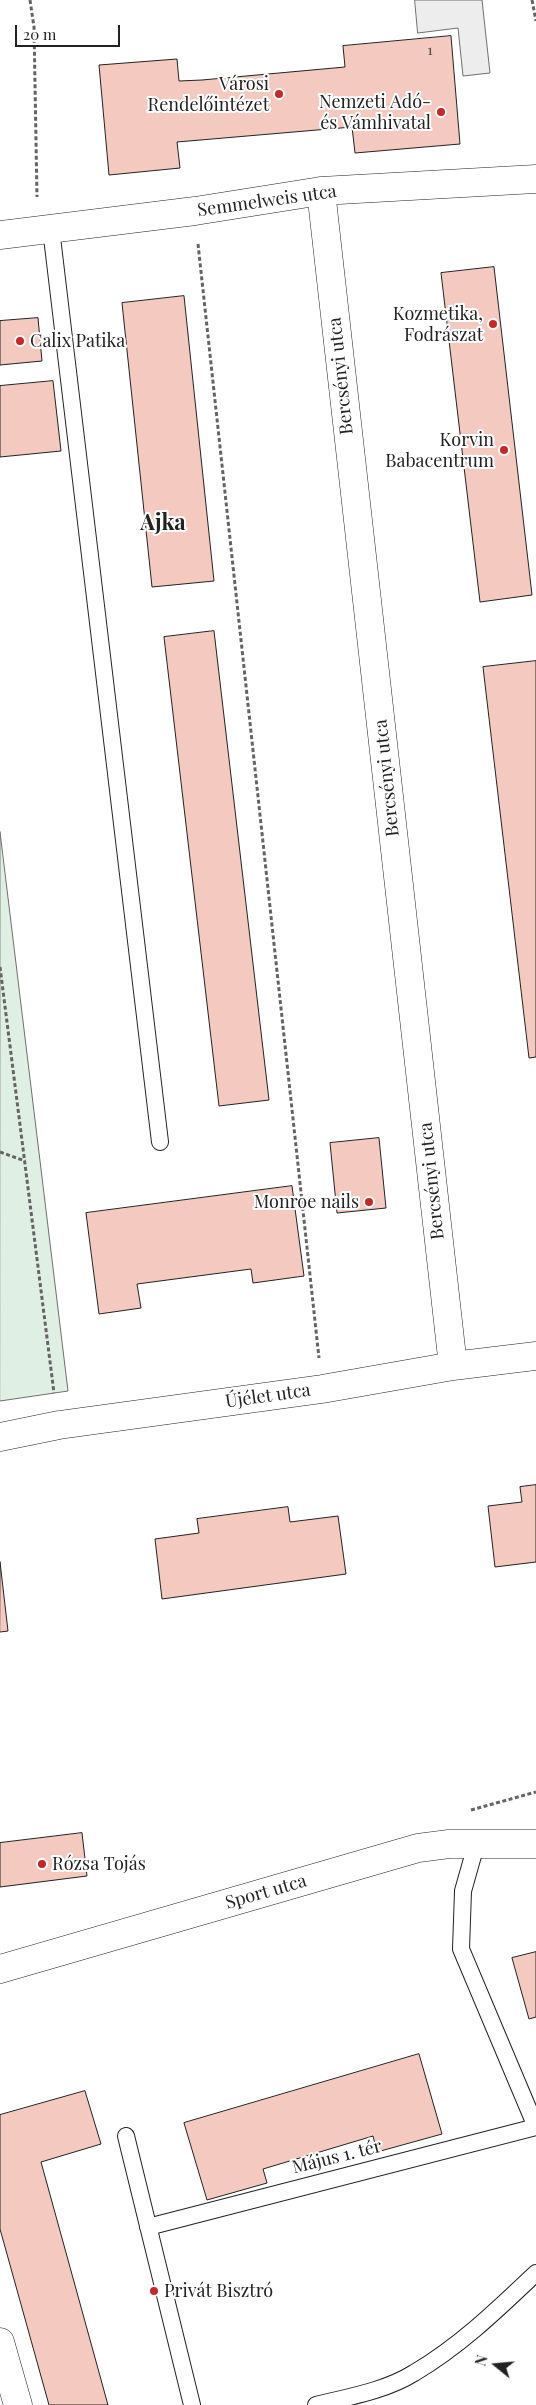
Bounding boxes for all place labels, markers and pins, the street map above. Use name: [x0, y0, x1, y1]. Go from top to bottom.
place label: Városi Rendelőintézet: [148, 73, 269, 116]
marker: Városi Rendelőintézet: [273, 88, 285, 100]
place label: Nemzeti Adó- és Vámhivatal: [319, 91, 431, 134]
marker: Nemzeti Adó- és Vámhivatal: [435, 106, 447, 118]
place label: Kozmetika, Fodrászat: [393, 303, 483, 346]
marker: Kozmetika, Fodrászat: [487, 318, 499, 330]
place label: Calix Patika: [30, 330, 125, 352]
marker: Calix Patika: [14, 335, 26, 347]
place label: Korvin Babacentrum: [385, 429, 494, 472]
marker: Korvin Babacentrum: [498, 444, 510, 456]
place label: Monroe nails: [254, 1191, 359, 1213]
marker: Monroe nails: [363, 1196, 375, 1208]
place label: Rózsa Tojás: [52, 1853, 146, 1875]
marker: Rózsa Tojás: [36, 1858, 48, 1870]
place label: Privát Bisztró: [164, 2280, 273, 2302]
marker: Privát Bisztró: [148, 2285, 160, 2297]

